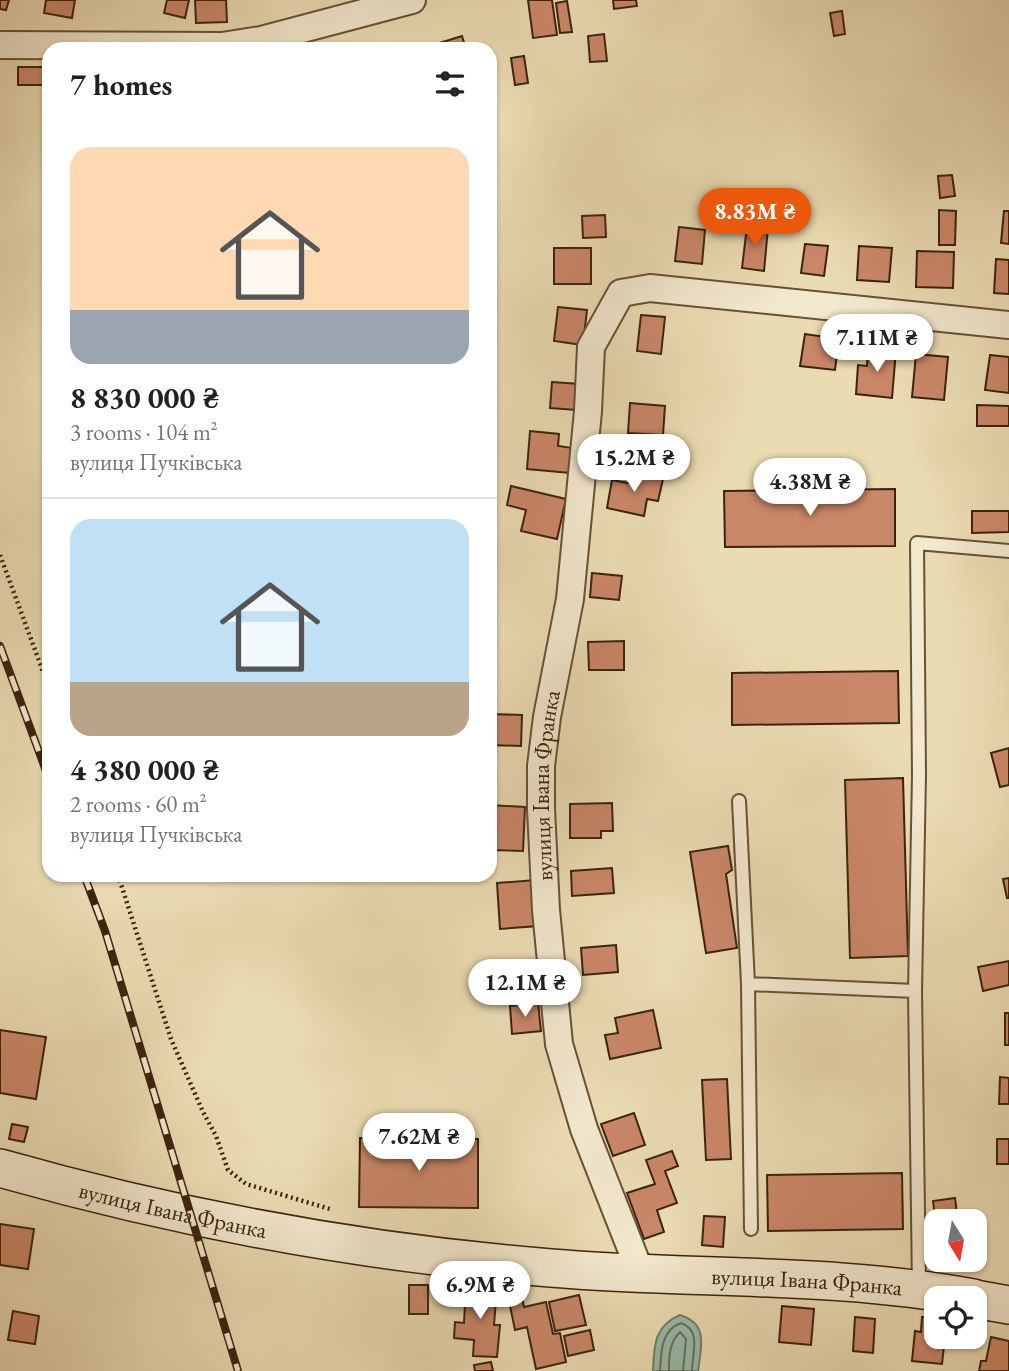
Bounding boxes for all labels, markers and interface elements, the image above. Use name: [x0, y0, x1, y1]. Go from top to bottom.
text: 7 homes: [70, 65, 172, 104]
icon: filters: [431, 65, 469, 103]
pin: 8.83M ₴: [690, 188, 820, 248]
icon: home: [207, 192, 333, 318]
text: 8.83M ₴: [714, 196, 796, 226]
pin: 7.11M ₴: [812, 314, 942, 374]
text: 7.11M ₴: [836, 322, 918, 352]
text: 8 830 000 ₴: [70, 378, 219, 417]
text: 3 rooms · 104 m²: [70, 417, 218, 447]
pin: 15.2M ₴: [569, 434, 699, 494]
text: 15.2M ₴: [593, 442, 675, 472]
text: вулиця Пучківська: [70, 447, 242, 477]
pin: 4.38M ₴: [745, 458, 875, 518]
text: 4.38M ₴: [769, 466, 851, 496]
icon: home: [207, 564, 333, 690]
street label: вулиця Івана Франка: [526, 687, 567, 882]
text: 4 380 000 ₴: [70, 750, 219, 789]
text: 2 rooms · 60 m²: [70, 789, 207, 819]
text: вулиця Пучківська: [70, 819, 242, 849]
pin: 12.1M ₴: [460, 960, 590, 1019]
text: 12.1M ₴: [484, 967, 566, 997]
pin: 7.62M ₴: [354, 1114, 484, 1173]
text: 7.62M ₴: [378, 1121, 460, 1151]
street label: вулиця Івана Франка: [76, 1175, 270, 1245]
north arrow: [924, 1209, 987, 1272]
map controls: [924, 1209, 987, 1349]
street label: вулиця Івана Франка: [711, 1261, 905, 1302]
pin: 6.9M ₴: [423, 1262, 537, 1321]
text: 6.9M ₴: [445, 1269, 515, 1299]
button: locate: [924, 1286, 987, 1349]

